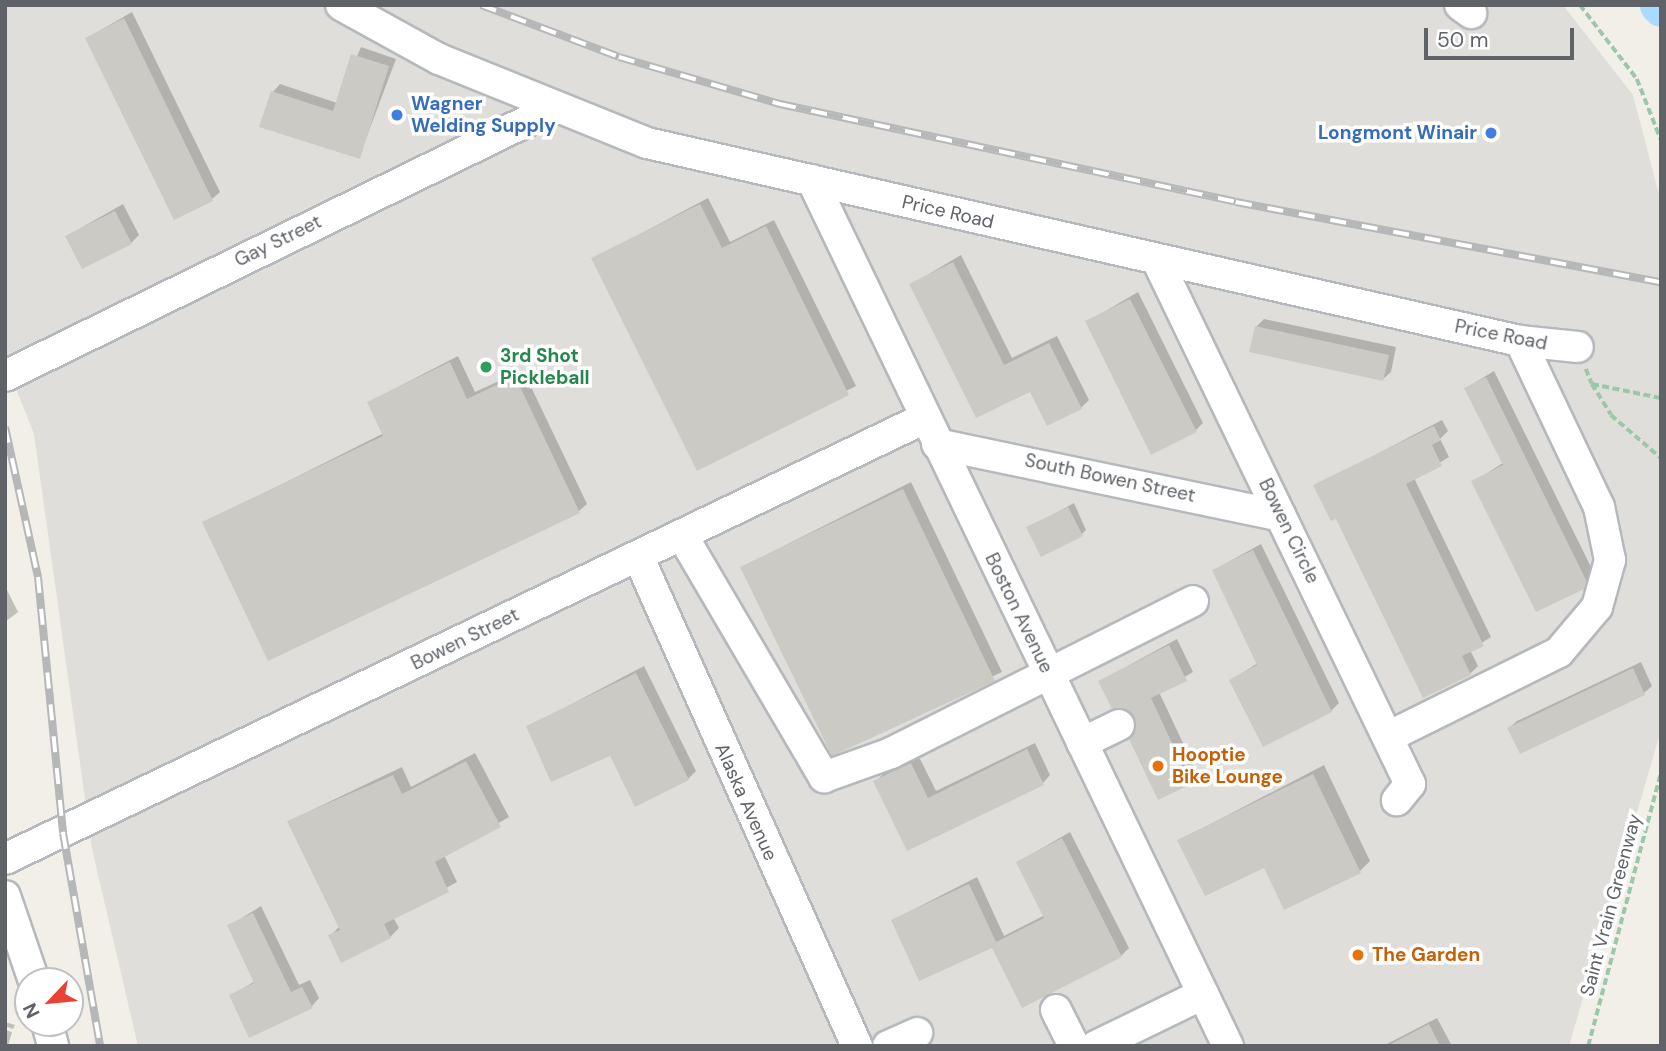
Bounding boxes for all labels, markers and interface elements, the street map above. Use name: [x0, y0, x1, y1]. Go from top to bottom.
scale bar: [1428, 14, 1578, 58]
text: 50 m: [1437, 26, 1488, 54]
place label: Wagner Welding Supply: [411, 93, 556, 137]
marker: Wagner Welding Supply: [389, 107, 405, 123]
place label: Longmont Winair: [1318, 122, 1477, 144]
marker: Longmont Winair: [1483, 125, 1499, 141]
street label: Price Road: [900, 190, 996, 234]
street label: Gay Street: [231, 210, 325, 272]
street label: Price Road: [1453, 315, 1549, 355]
place label: 3rd Shot Pickleball: [500, 345, 590, 389]
marker: 3rd Shot Pickleball: [478, 359, 494, 375]
street label: South Bowen Street: [1023, 449, 1197, 507]
street label: Bowen Circle: [1254, 475, 1324, 587]
street label: Boston Avenue: [980, 549, 1058, 677]
street label: Bowen Street: [407, 603, 523, 675]
street label: Alaska Avenue: [710, 740, 782, 864]
place label: Hooptie Bike Lounge: [1172, 744, 1283, 788]
marker: Hooptie Bike Lounge: [1150, 758, 1166, 774]
street label: Saint Vrain Greenway: [1576, 811, 1646, 999]
place label: The Garden: [1372, 944, 1480, 966]
marker: The Garden: [1350, 947, 1366, 963]
north arrow: [14, 967, 84, 1037]
text: N: [17, 999, 46, 1022]

